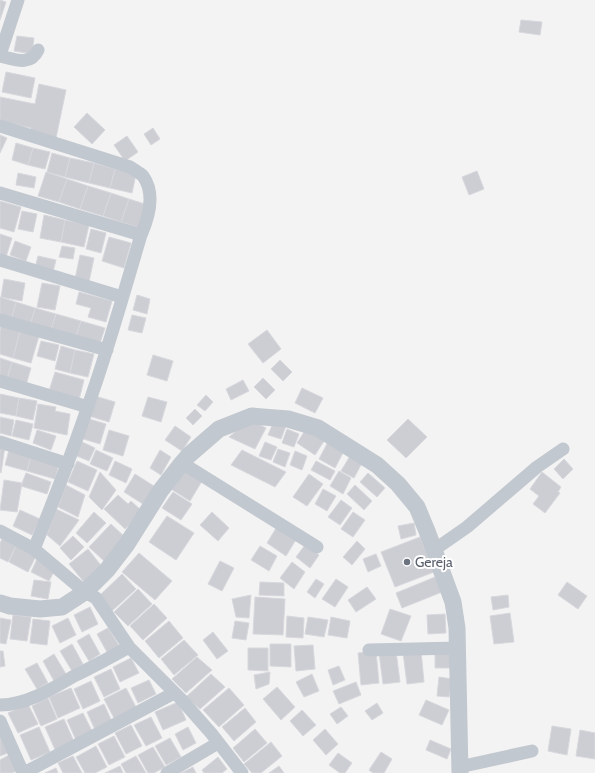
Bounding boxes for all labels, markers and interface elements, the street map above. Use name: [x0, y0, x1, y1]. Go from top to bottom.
place label: Gereja: [415, 553, 453, 571]
marker: Gereja: [402, 557, 412, 567]

